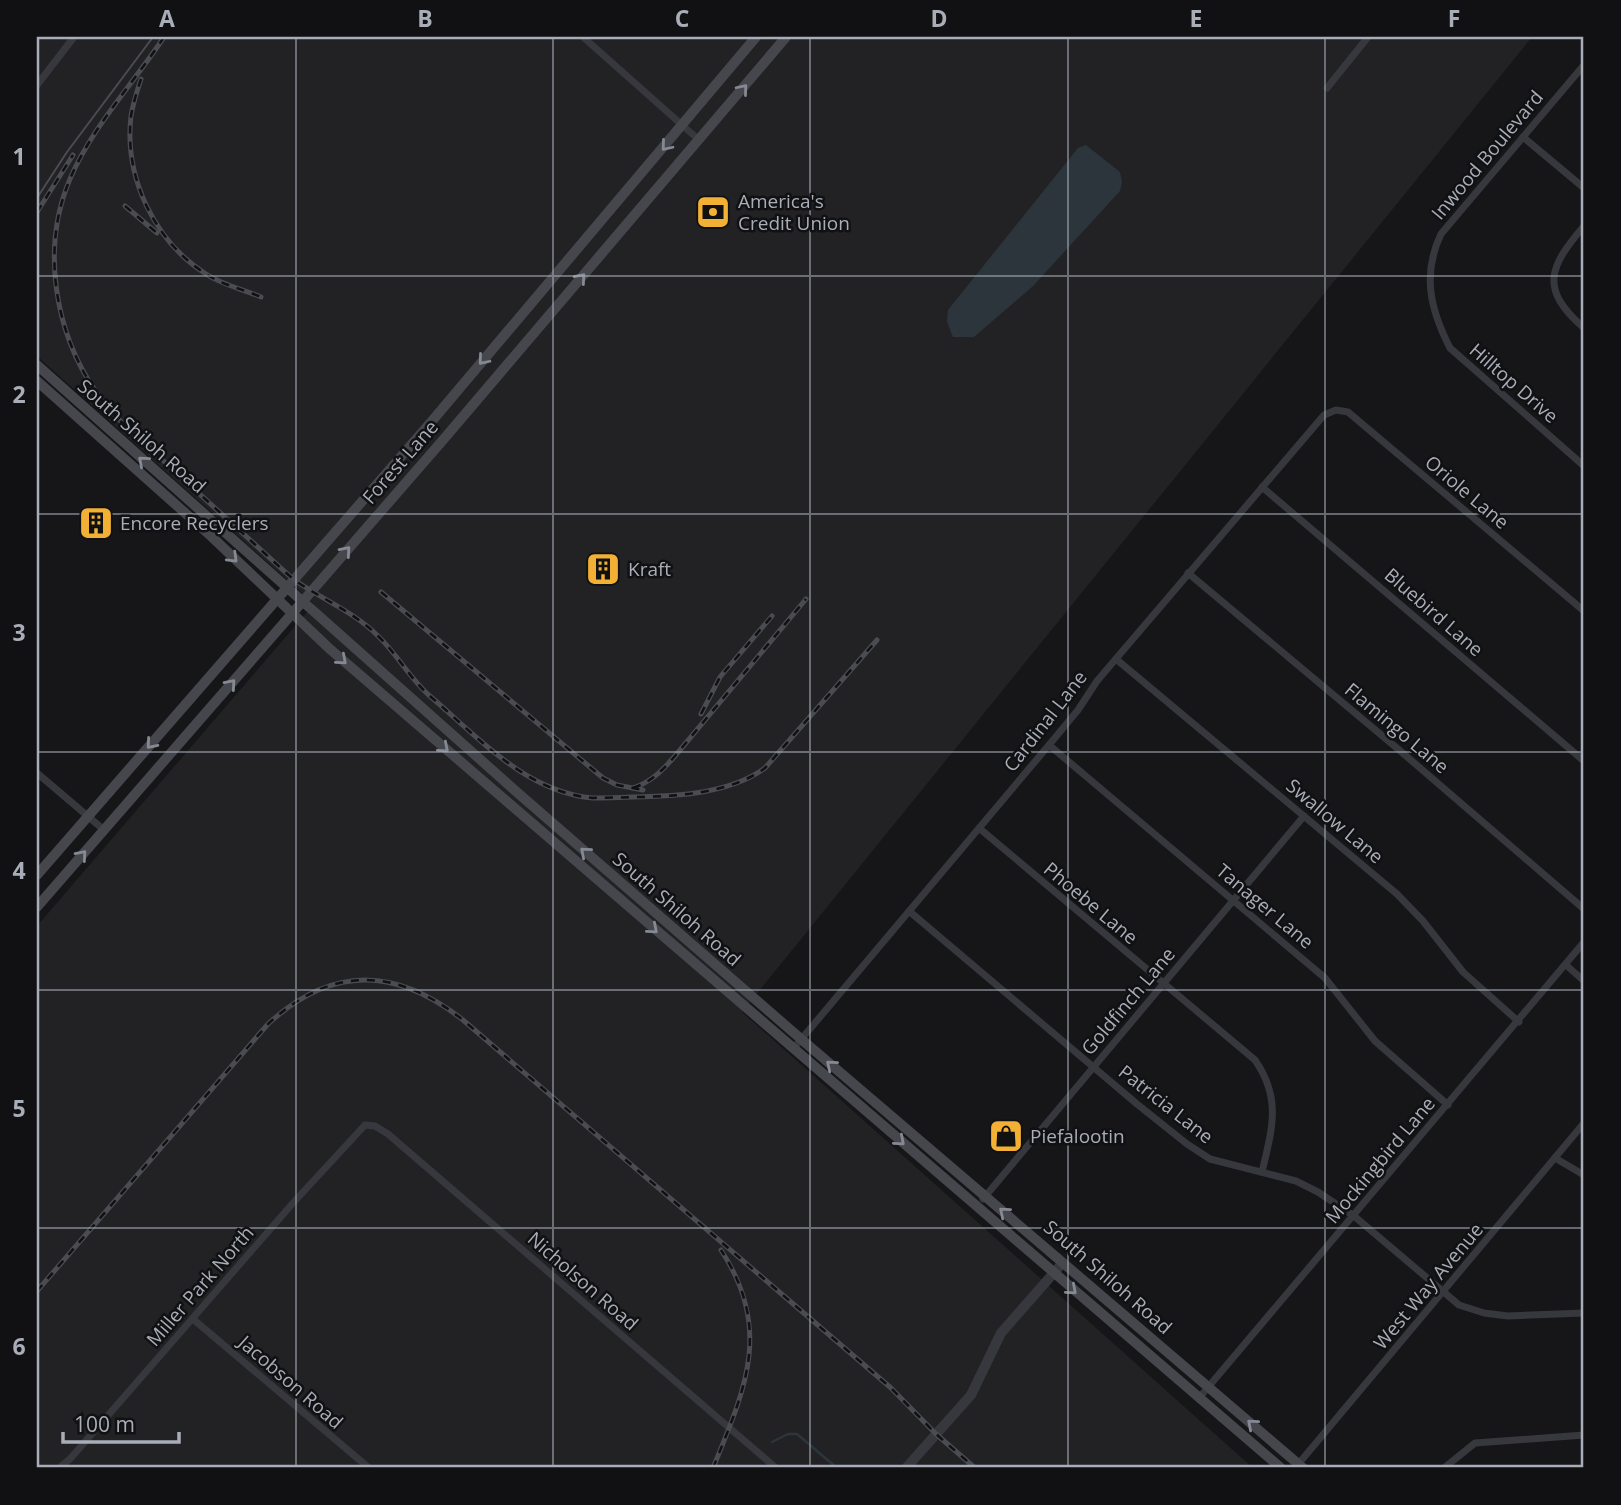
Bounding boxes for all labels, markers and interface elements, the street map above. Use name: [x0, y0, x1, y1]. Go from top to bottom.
text: A: [159, 2, 175, 34]
text: B: [417, 2, 433, 34]
text: C: [675, 2, 689, 34]
text: D: [930, 2, 948, 34]
text: E: [1190, 2, 1202, 34]
text: F: [1448, 2, 1460, 34]
one-way arrow: [734, 84, 747, 96]
street label: Inwood Boulevard: [1425, 85, 1549, 225]
one-way arrow: [662, 137, 674, 150]
text: 1: [12, 140, 26, 172]
place label: America's Credit Union: [738, 188, 850, 236]
bank icon: America's Credit Union: [694, 193, 732, 231]
one-way arrow: [573, 274, 585, 287]
street label: Hilltop Drive: [1464, 337, 1564, 429]
one-way arrow: [479, 352, 492, 365]
street label: South Shiloh Road: [72, 373, 212, 499]
text: 2: [12, 378, 26, 410]
street label: Forest Lane: [356, 415, 444, 509]
street label: Oriole Lane: [1420, 449, 1514, 535]
one-way arrow: [138, 457, 151, 469]
building icon: Encore Recyclers: [77, 504, 115, 542]
place label: Encore Recyclers: [120, 510, 269, 536]
one-way arrow: [338, 546, 350, 559]
one-way arrow: [225, 549, 238, 562]
building icon: Kraft: [584, 550, 622, 588]
place label: Kraft: [628, 556, 671, 582]
street label: Bluebird Lane: [1379, 562, 1489, 662]
text: 3: [12, 616, 26, 648]
one-way arrow: [334, 652, 347, 664]
street label: Cardinal Lane: [997, 665, 1093, 777]
street label: Flamingo Lane: [1339, 677, 1455, 779]
one-way arrow: [223, 679, 235, 692]
one-way arrow: [147, 735, 159, 748]
one-way arrow: [436, 740, 449, 752]
street label: Swallow Lane: [1281, 773, 1389, 869]
street label: South Shiloh Road: [607, 846, 747, 972]
one-way arrow: [580, 848, 593, 860]
one-way arrow: [74, 851, 86, 864]
text: 4: [12, 854, 26, 886]
street label: Phoebe Lane: [1039, 856, 1143, 950]
street label: Tanager Lane: [1211, 858, 1319, 954]
one-way arrow: [645, 921, 658, 933]
street label: Goldfinch Lane: [1075, 942, 1181, 1060]
street label: Patricia Lane: [1113, 1059, 1219, 1149]
one-way arrow: [826, 1061, 839, 1073]
street label: Mockingbird Lane: [1319, 1091, 1441, 1229]
text: 5: [12, 1092, 26, 1124]
shop icon: Piefalootin: [987, 1117, 1025, 1155]
place label: Piefalootin: [1030, 1123, 1125, 1149]
one-way arrow: [892, 1133, 905, 1145]
one-way arrow: [1000, 1208, 1013, 1220]
street label: South Shiloh Road: [1038, 1214, 1178, 1340]
street label: West Way Avenue: [1367, 1217, 1489, 1355]
street label: Miller Park North: [141, 1220, 259, 1352]
street label: Nicholson Road: [522, 1226, 644, 1336]
one-way arrow: [1064, 1282, 1077, 1294]
street label: Jacobson Road: [232, 1328, 349, 1435]
text: 6: [12, 1330, 26, 1362]
scale bar: [63, 1400, 178, 1444]
text: 100 m: [74, 1410, 135, 1438]
one-way arrow: [1247, 1420, 1260, 1432]

